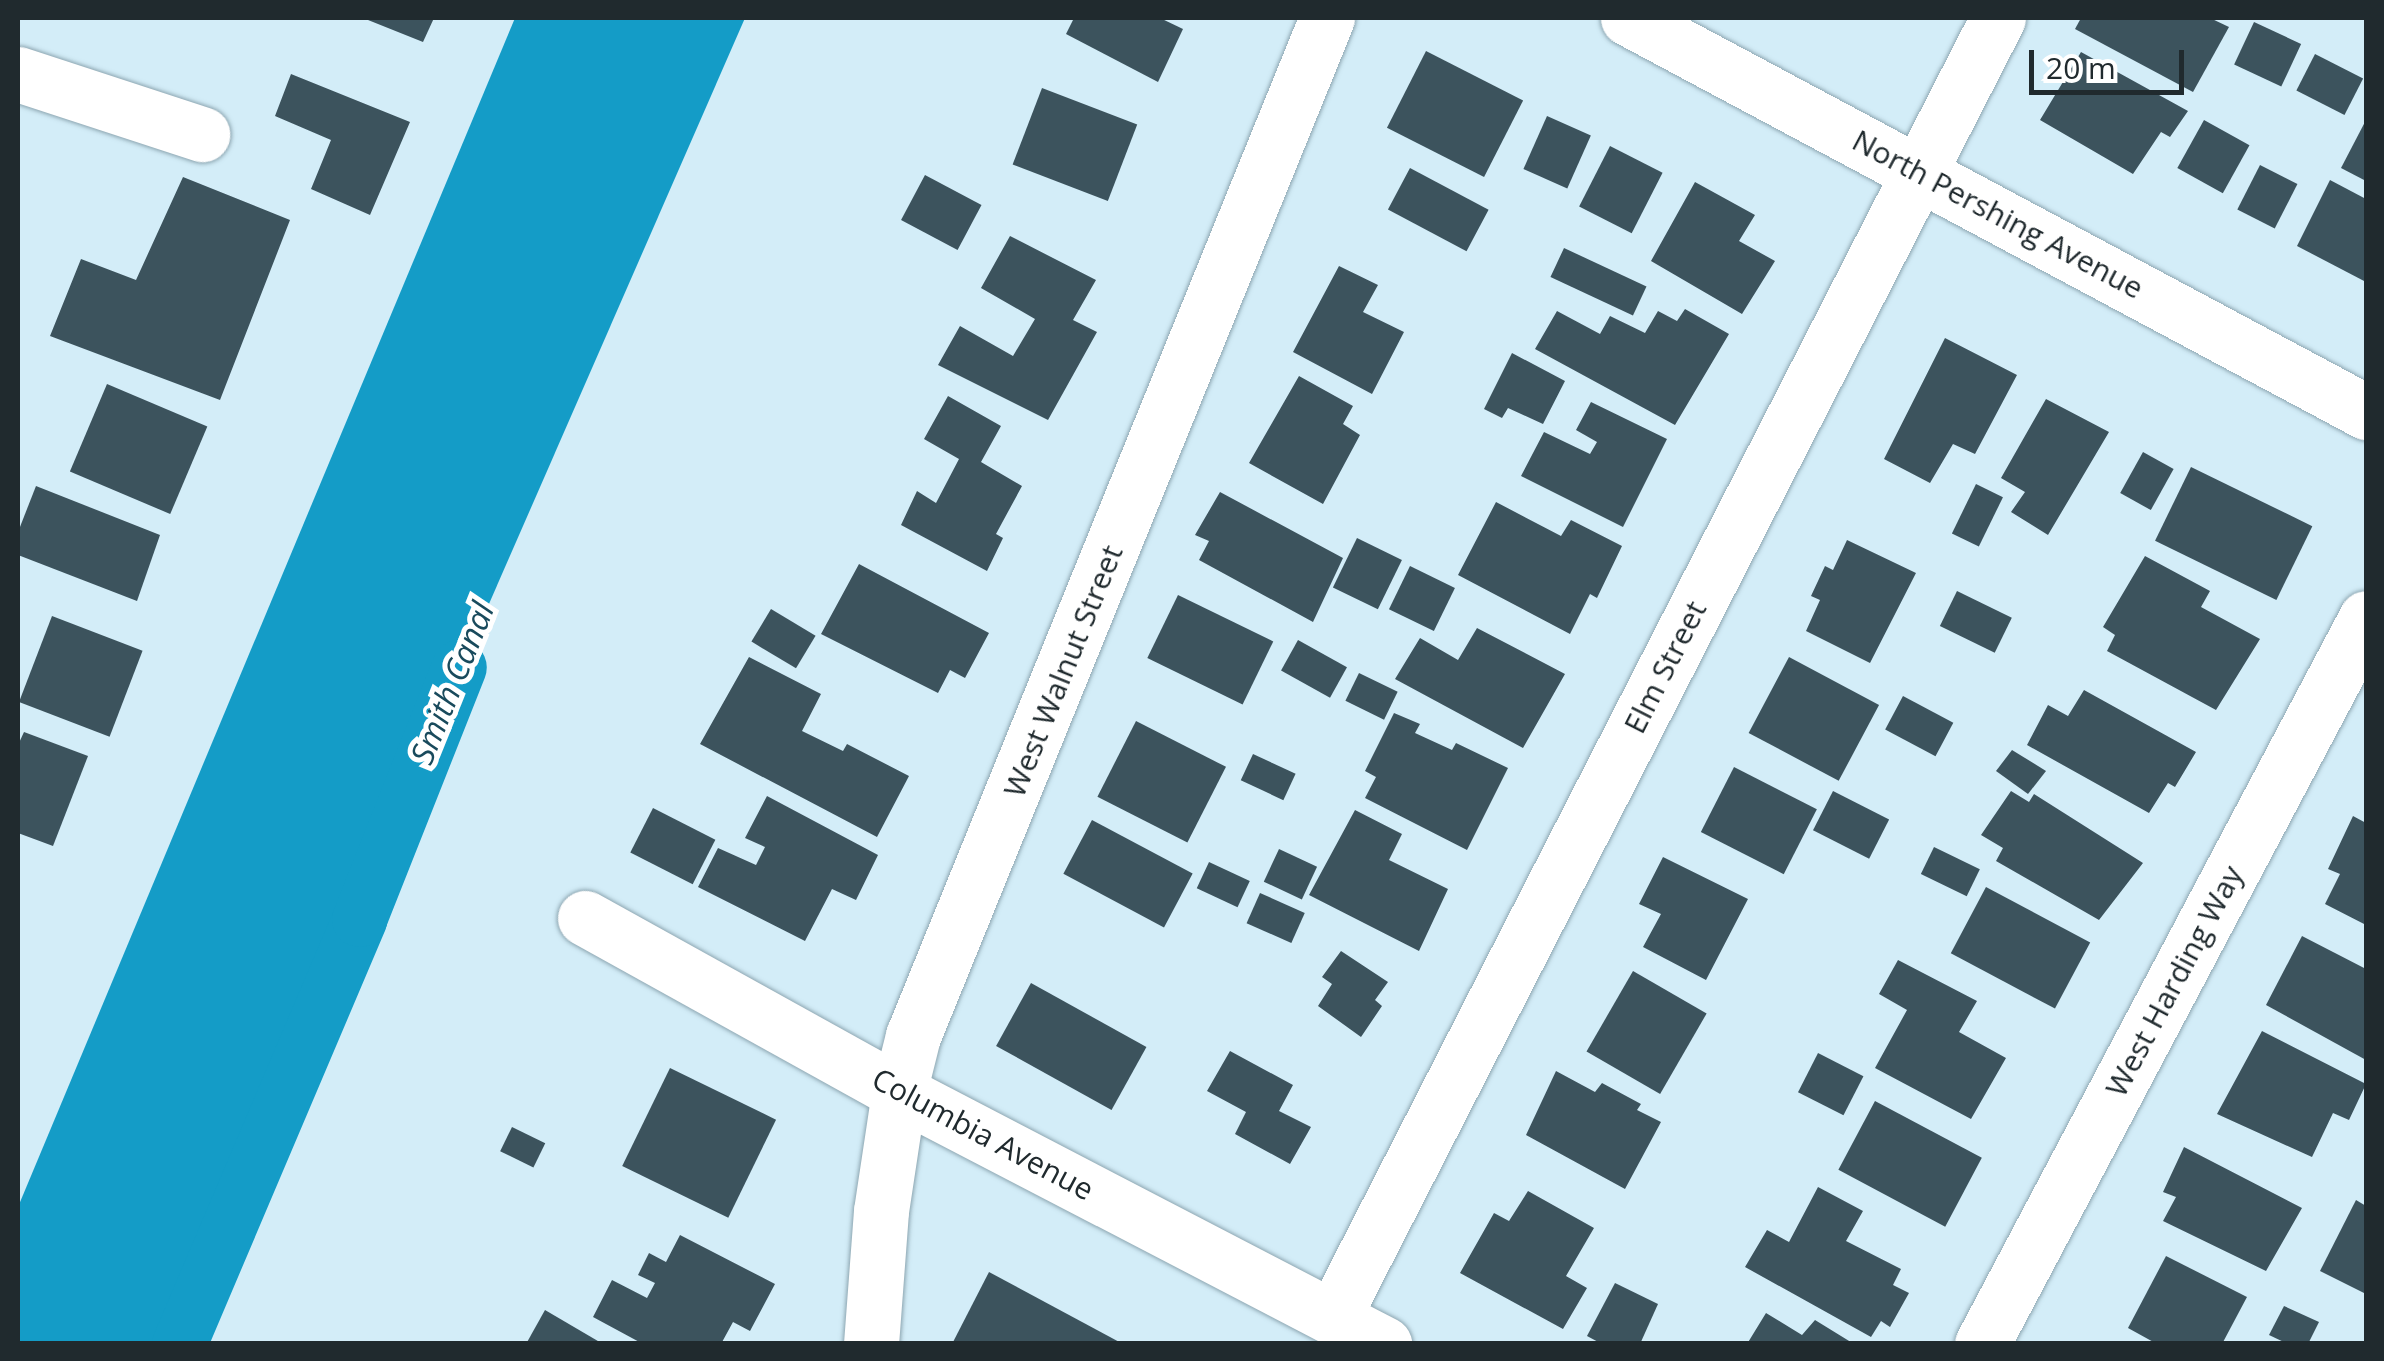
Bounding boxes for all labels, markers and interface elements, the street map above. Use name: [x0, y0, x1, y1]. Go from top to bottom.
scale bar: [2034, 30, 2189, 92]
text: 20 m: [2046, 47, 2116, 88]
street label: North Pershing Avenue: [1846, 122, 2150, 306]
street label: West Walnut Street: [996, 540, 1130, 802]
street label: Elm Street: [1616, 595, 1714, 739]
water label: Smith Canal: [402, 597, 502, 769]
street label: West Harding Way: [2098, 859, 2250, 1103]
street label: Columbia Avenue: [866, 1060, 1100, 1208]

